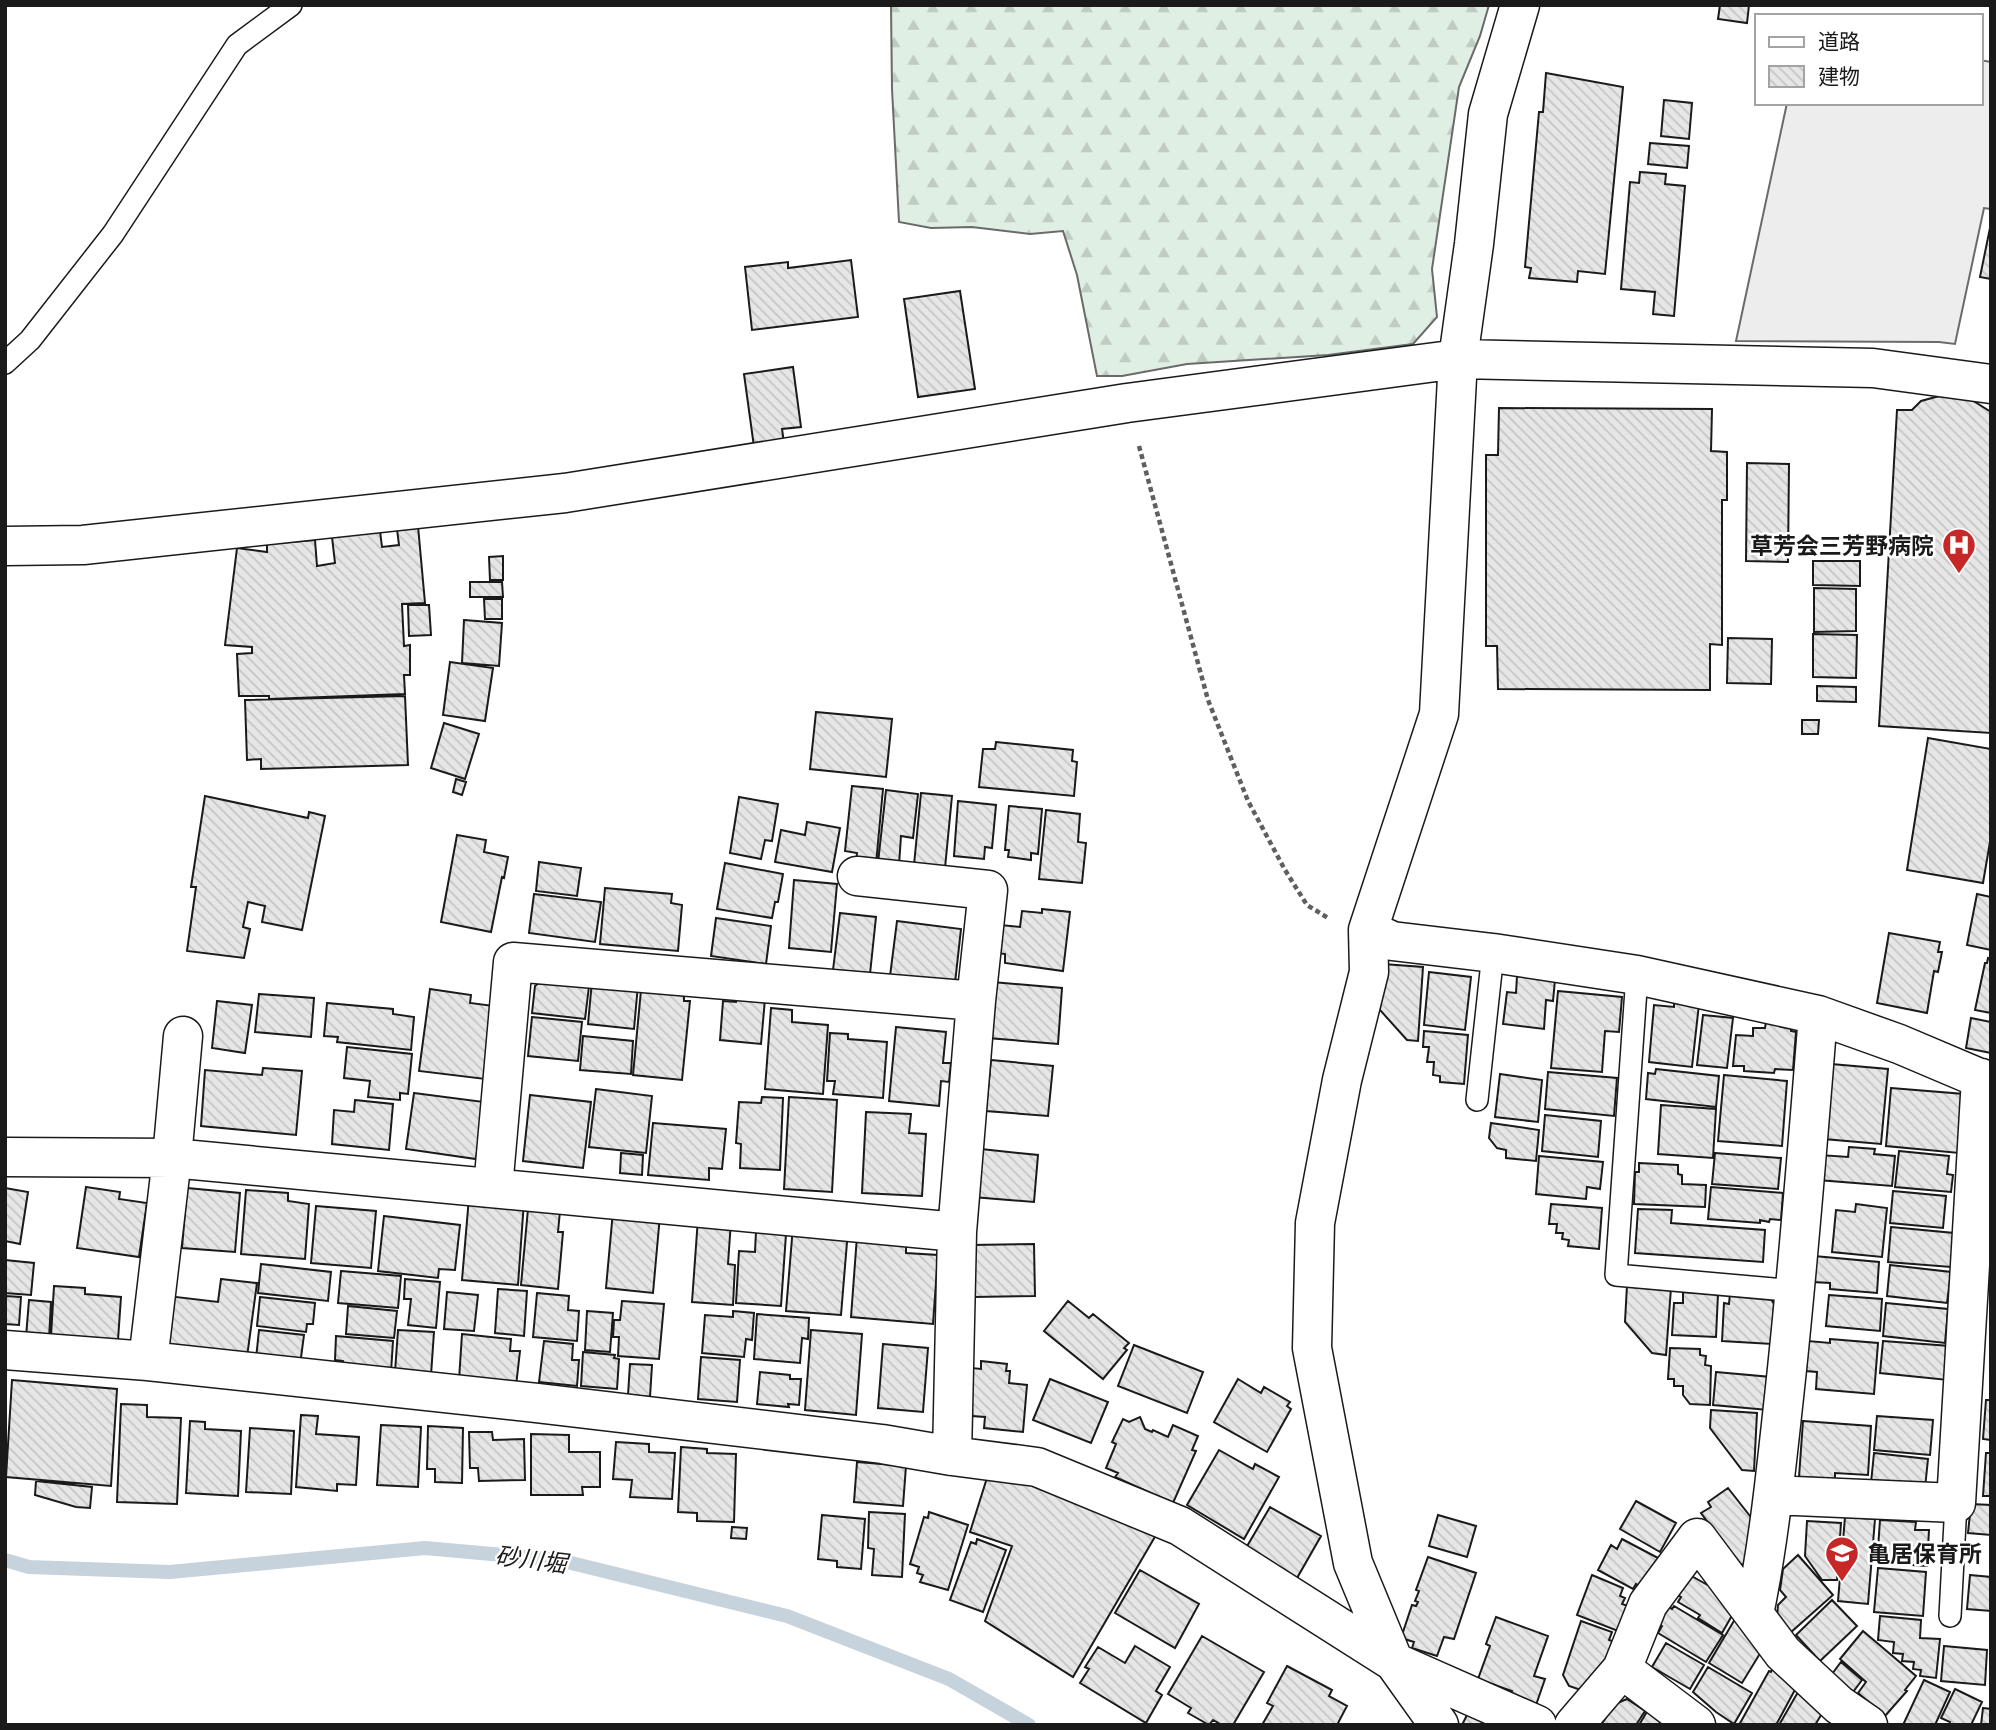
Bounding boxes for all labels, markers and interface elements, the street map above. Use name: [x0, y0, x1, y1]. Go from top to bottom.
legend: [1755, 14, 1982, 105]
text: 道路: [1818, 27, 1860, 55]
text: 建物: [1818, 62, 1860, 90]
hospital icon: 草芳会三芳野病院: [1940, 526, 1978, 575]
place label: 草芳会三芳野病院: [1750, 530, 1934, 560]
school or university icon: 亀居保育所: [1823, 1534, 1861, 1583]
place label: 亀居保育所: [1867, 1538, 1982, 1568]
water label: 砂川堀: [493, 1539, 573, 1580]

